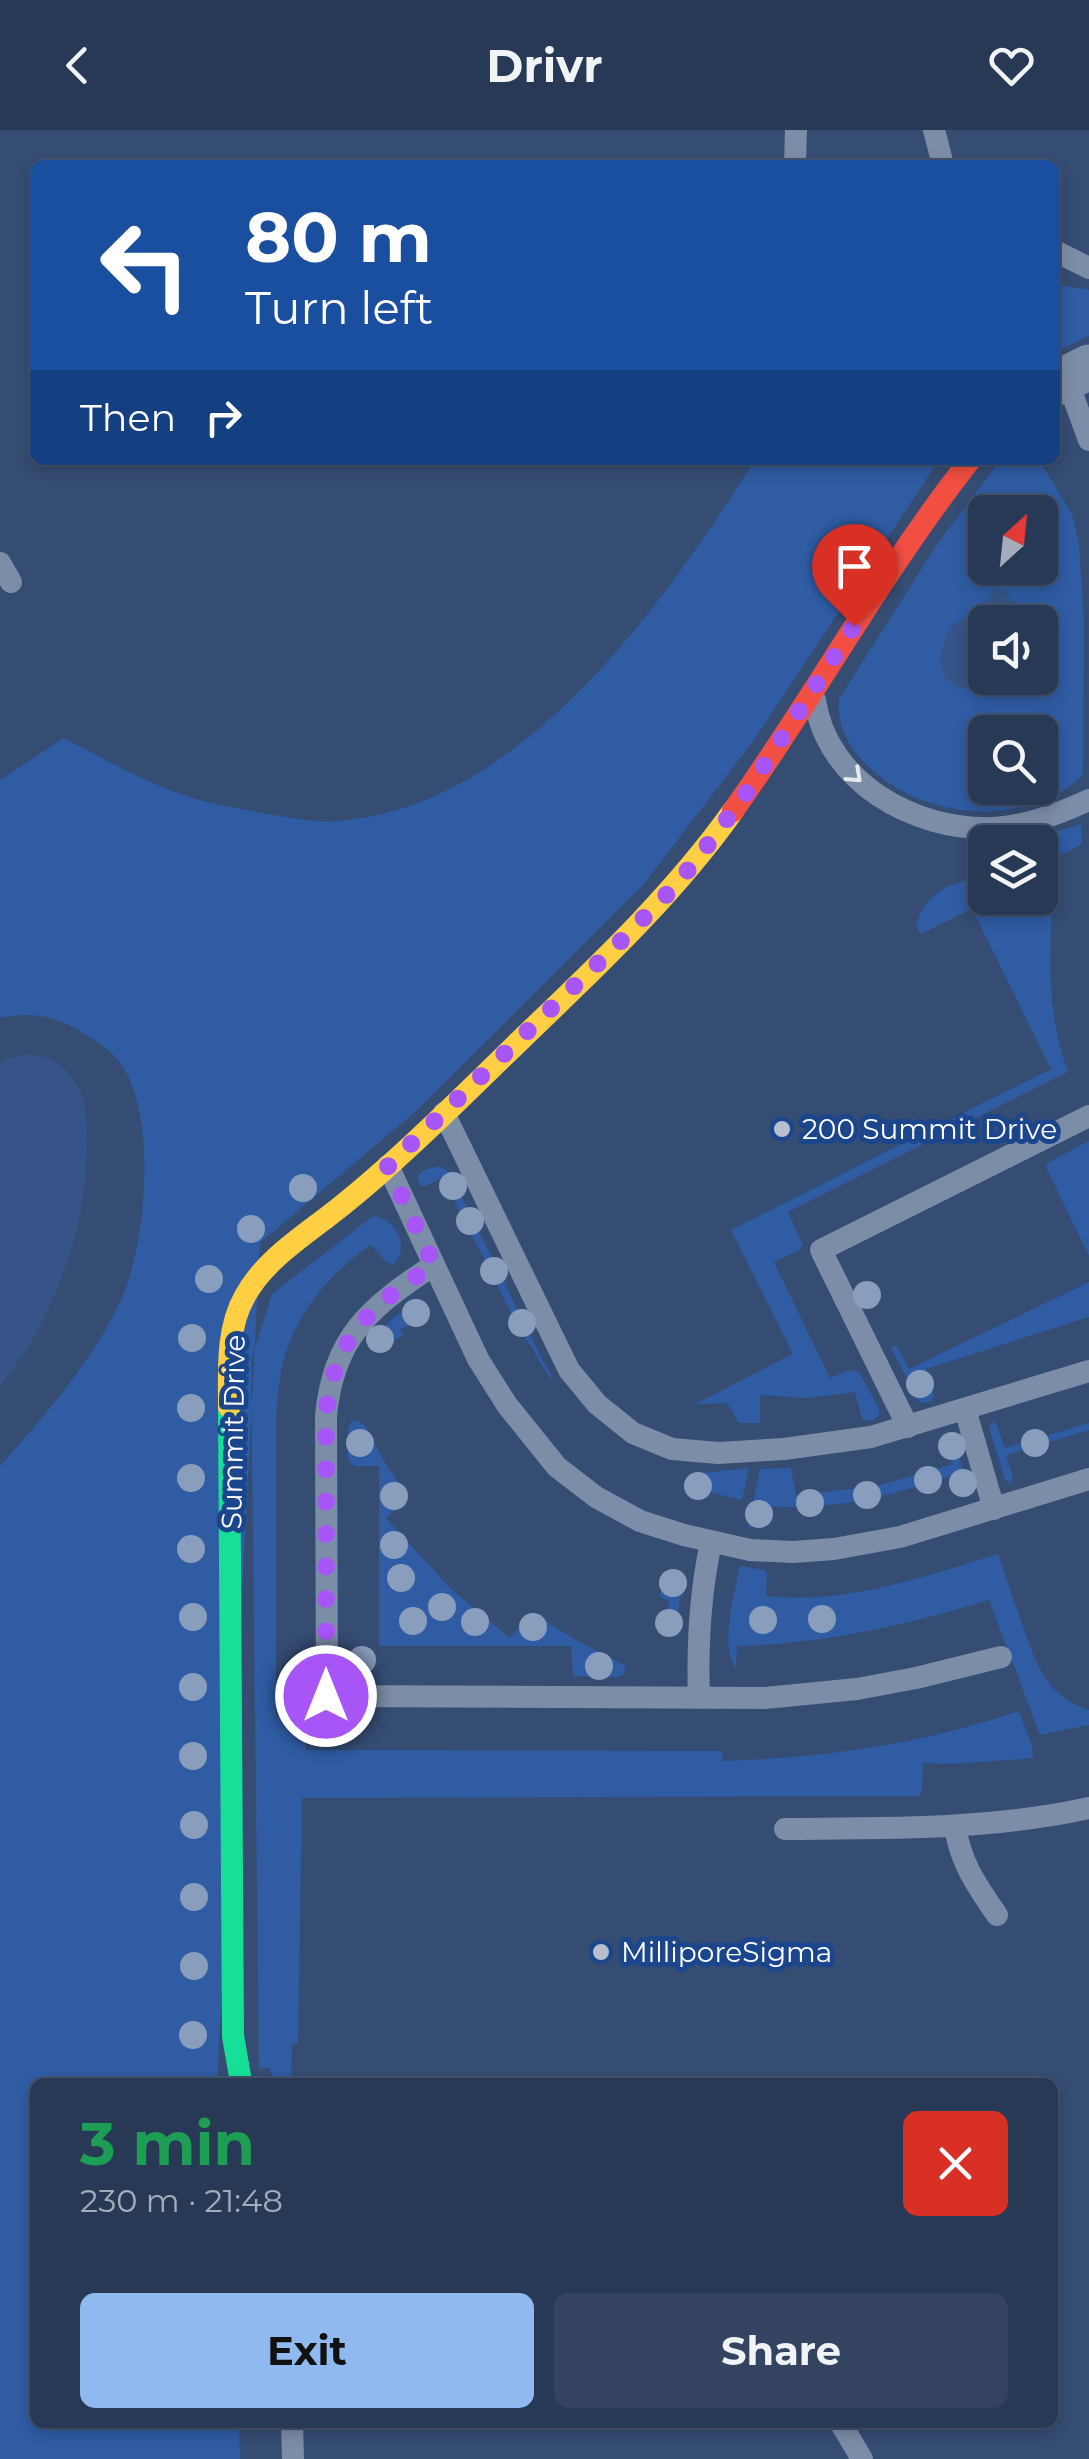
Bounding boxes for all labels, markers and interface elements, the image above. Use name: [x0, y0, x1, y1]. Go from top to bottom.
icon: back: [50, 38, 105, 93]
text: Drivr: [486, 38, 603, 93]
icon: heart: [984, 38, 1039, 93]
text: 80 m: [245, 194, 432, 280]
icon: left: [80, 200, 210, 330]
text: Turn left: [245, 280, 433, 335]
icon: right: [196, 390, 251, 445]
text: Then: [80, 394, 176, 441]
north arrow: [968, 495, 1058, 585]
map controls: [968, 495, 1058, 915]
pin: [812, 524, 897, 627]
icon: arrive: [827, 539, 882, 594]
button: sound: [968, 605, 1058, 695]
button: search: [968, 715, 1058, 805]
one-way arrow: [843, 764, 862, 782]
button: layers: [968, 825, 1058, 915]
place label: 200 Summit Drive: [802, 1112, 1057, 1146]
marker: 200 Summit Drive: [771, 1118, 793, 1140]
street label: Summit Drive: [214, 1334, 252, 1530]
position arrow: [274, 1644, 378, 1748]
place label: MilliporeSigma: [621, 1935, 832, 1969]
marker: MilliporeSigma: [590, 1941, 612, 1963]
text: 3 min: [80, 2107, 255, 2180]
button: close: [903, 2111, 1008, 2216]
text: 230 m · 21:48: [80, 2181, 283, 2220]
button: Exit: [80, 2293, 534, 2408]
button: Share: [554, 2293, 1008, 2408]

